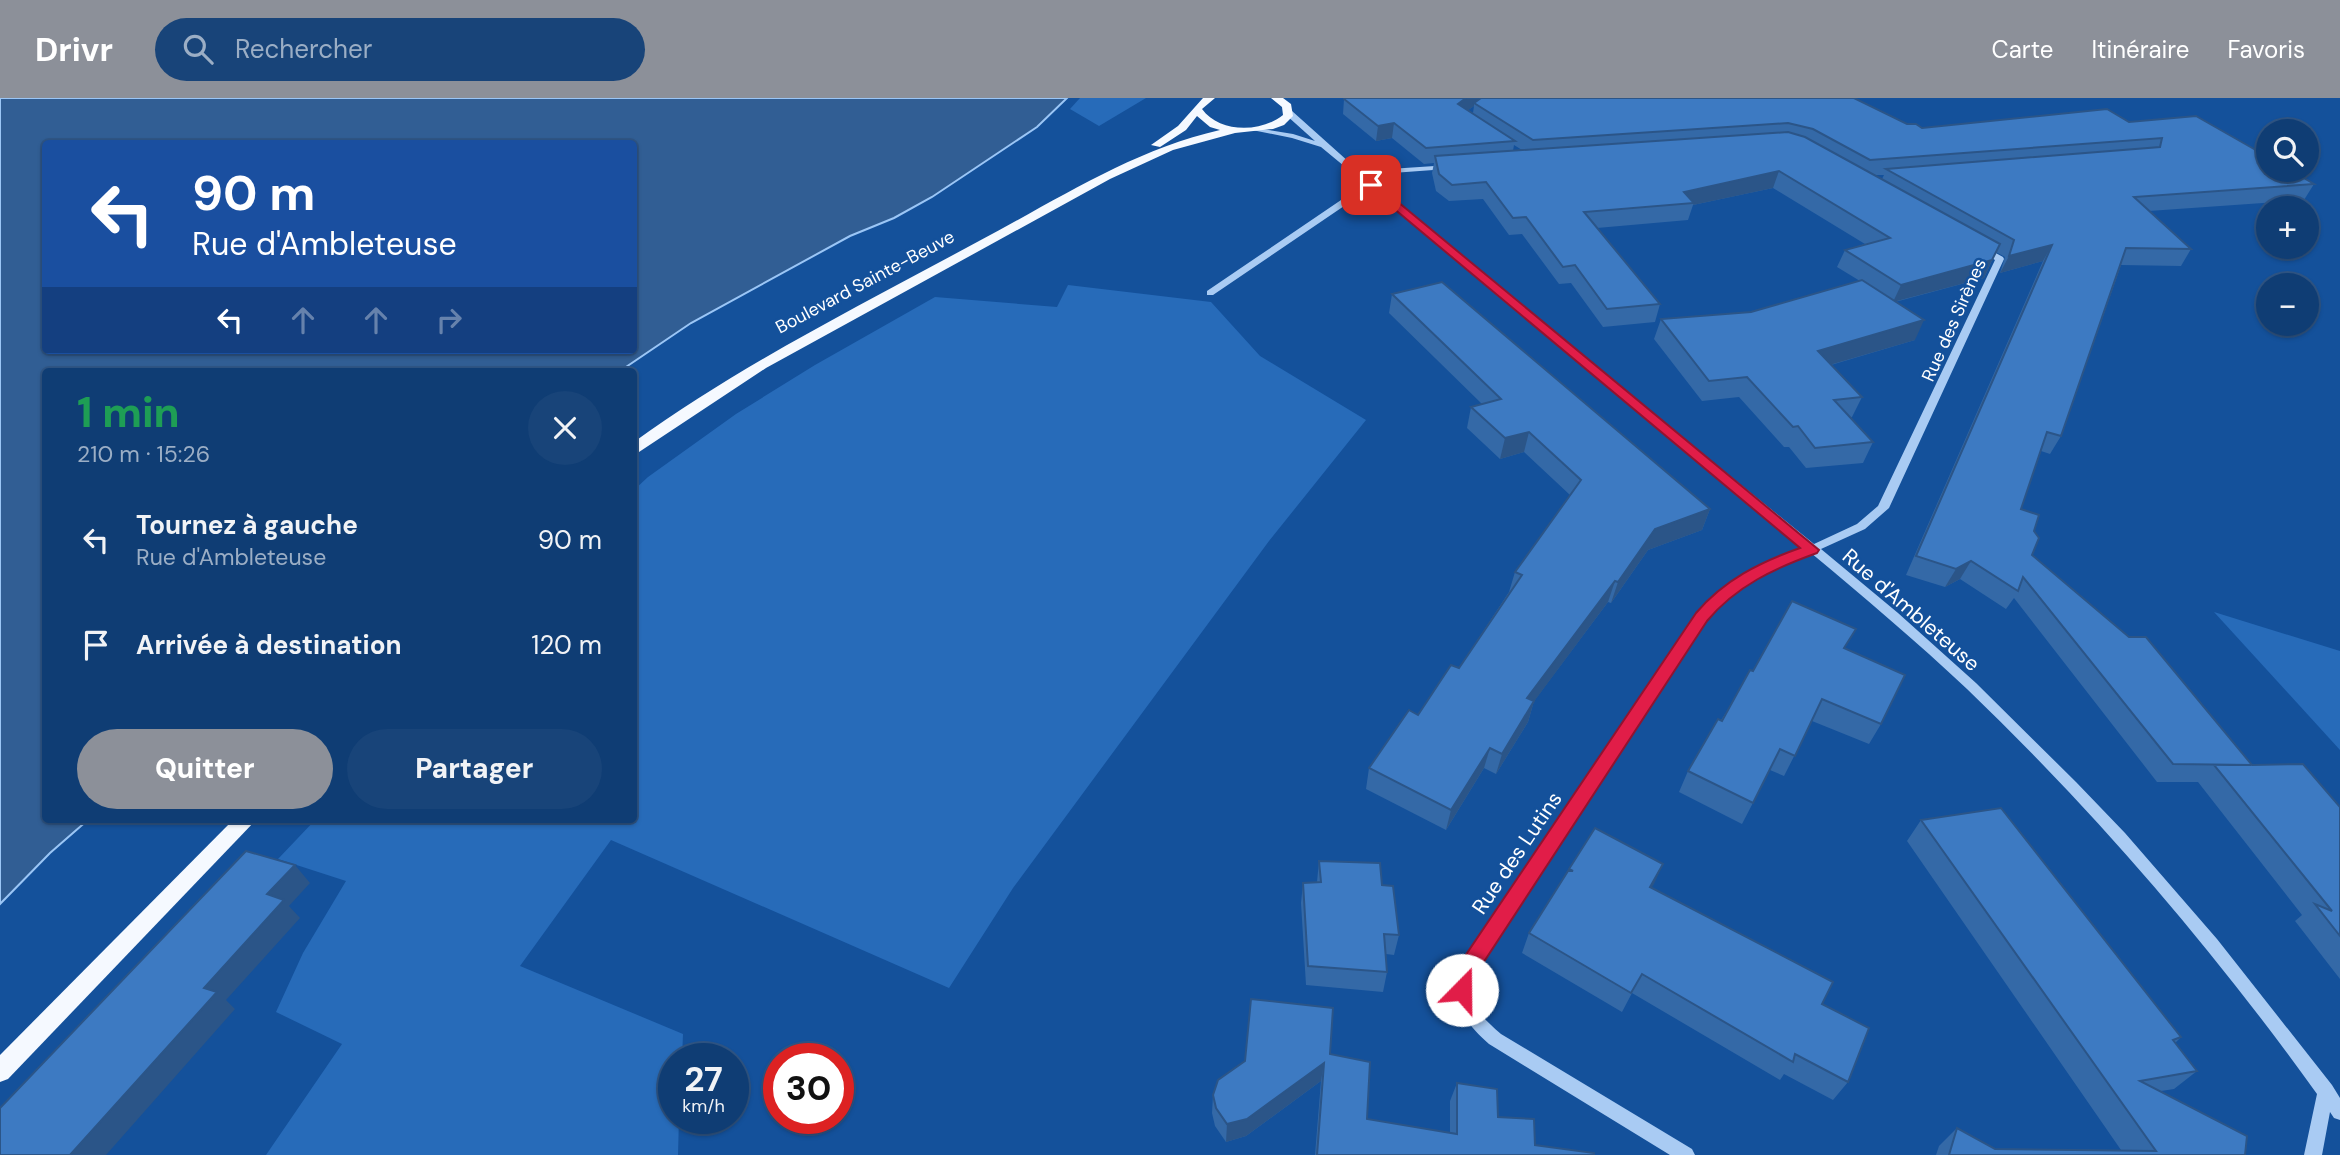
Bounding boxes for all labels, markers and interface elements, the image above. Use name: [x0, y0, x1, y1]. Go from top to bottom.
search box: [155, 18, 645, 81]
text: Drivr: [35, 28, 113, 71]
icon: search: [179, 30, 217, 68]
text: Rechercher: [235, 32, 372, 66]
text: Carte: [1992, 34, 2053, 65]
text: Itinéraire: [2091, 34, 2189, 65]
text: Favoris: [2227, 34, 2305, 65]
map controls: [2256, 119, 2319, 336]
button: search: [2256, 119, 2319, 182]
pin: [1341, 155, 1401, 215]
text: 90 m: [192, 161, 315, 225]
icon: arrive: [1352, 166, 1390, 204]
icon: left: [77, 168, 168, 259]
button: +: [2256, 196, 2319, 259]
text: Rue d'Ambleteuse: [192, 223, 457, 265]
street label: Boulevard Sainte-Beuve: [771, 225, 959, 339]
street label: Rue des Sirènes: [1916, 255, 1992, 385]
button: −: [2256, 273, 2319, 336]
icon: left: [211, 301, 249, 339]
icon: ahead: [284, 301, 322, 339]
icon: ahead: [357, 301, 395, 339]
icon: right: [430, 301, 468, 339]
text: 1 min: [77, 385, 180, 440]
button: close: [528, 391, 602, 465]
text: 210 m · 15:26: [77, 439, 210, 469]
text: Tournez à gauche: [136, 508, 358, 542]
icon: left: [77, 521, 115, 559]
text: 90 m: [538, 523, 602, 557]
text: Rue d'Ambleteuse: [136, 542, 326, 572]
street label: Rue d'Ambleteuse: [1836, 542, 1986, 678]
icon: arrive: [77, 626, 115, 664]
text: Arrivée à destination: [136, 628, 402, 662]
text: 120 m: [531, 628, 602, 662]
button: Quitter: [77, 729, 333, 809]
button: Partager: [347, 729, 602, 809]
street label: Rue des Lutins: [1466, 786, 1568, 920]
position arrow: [1425, 953, 1499, 1027]
speed limit sign: 30: [763, 1043, 854, 1134]
text: 27: [684, 1056, 723, 1102]
text: km/h: [682, 1094, 725, 1118]

